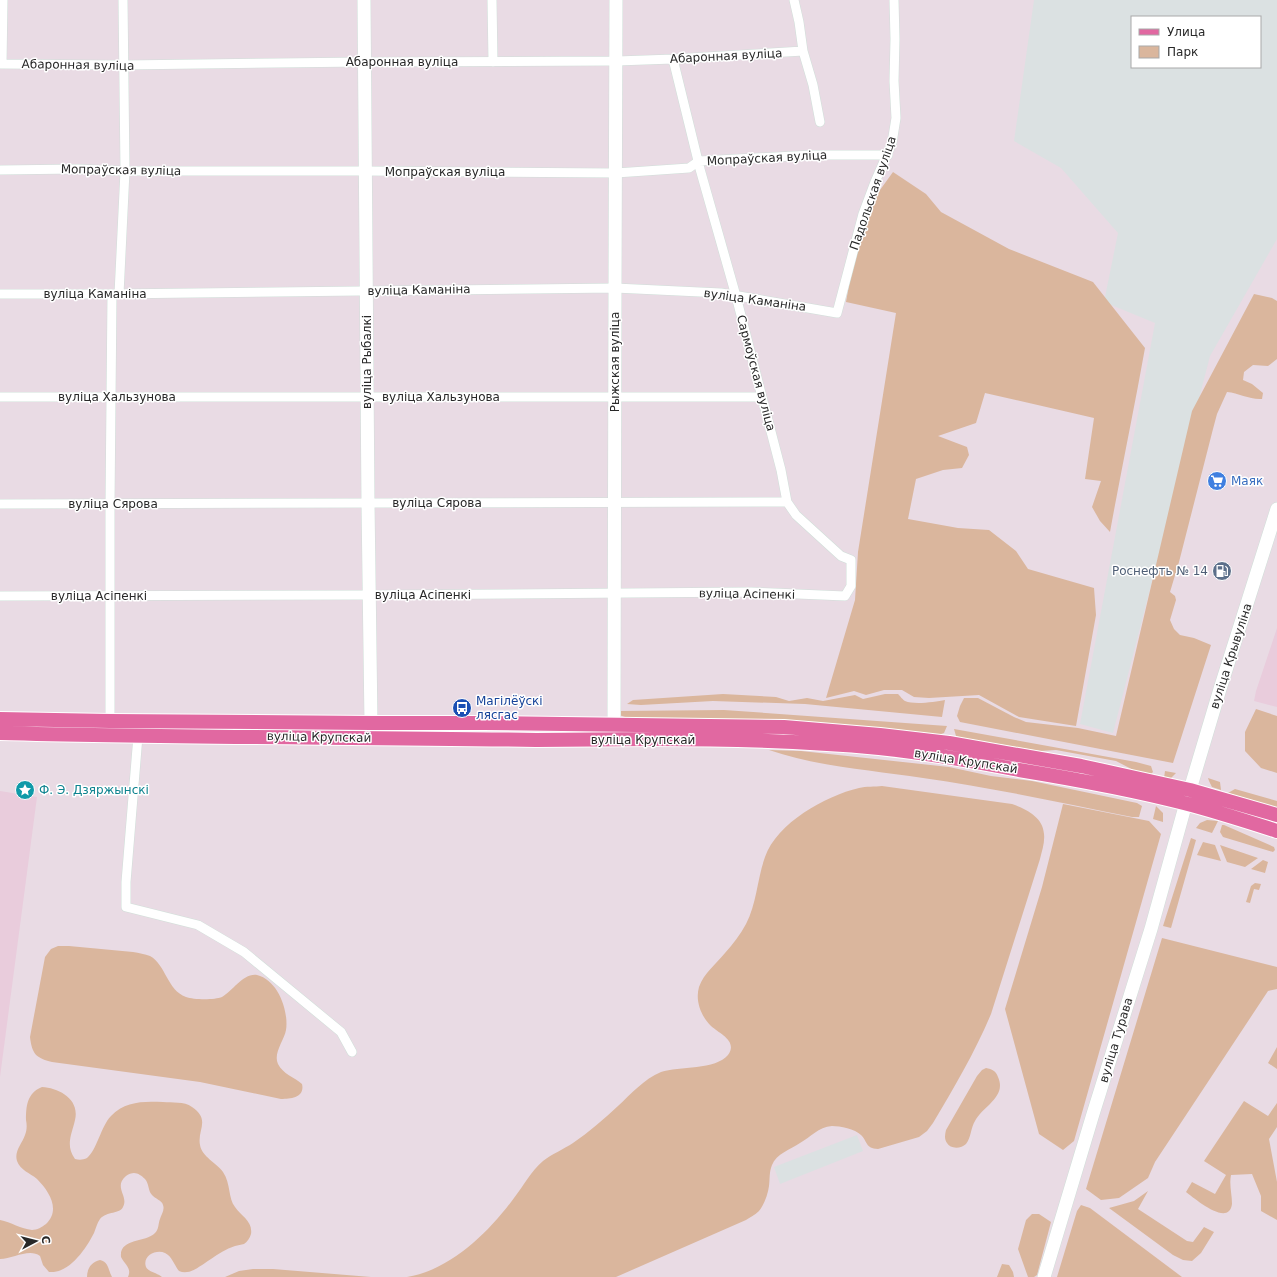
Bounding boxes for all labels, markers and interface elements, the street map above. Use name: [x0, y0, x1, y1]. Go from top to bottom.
legend: [1131, 16, 1261, 68]
text: Улица: [1167, 25, 1205, 39]
text: Парк: [1167, 45, 1198, 59]
street label: Абаронная вуліца: [669, 46, 783, 66]
street label: Абаронная вуліца: [346, 55, 458, 69]
street label: Абаронная вуліца: [22, 57, 134, 73]
street label: Падольская вуліца: [847, 134, 899, 252]
street label: Мопраўская вуліца: [706, 148, 828, 168]
street label: Мопраўская вуліца: [61, 162, 181, 178]
street label: Мопраўская вуліца: [385, 165, 505, 179]
street label: вуліца Каманіна: [367, 282, 471, 298]
street label: вуліца Каманіна: [703, 286, 807, 314]
street label: вуліца Каманіна: [43, 287, 147, 301]
street label: Рыжская вуліца: [608, 312, 622, 412]
street label: Сармоўская вуліца: [734, 313, 778, 433]
street label: вуліца Рыбалкі: [360, 315, 374, 409]
street label: вуліца Хальзунова: [58, 390, 176, 404]
street label: вуліца Хальзунова: [382, 390, 500, 404]
supermarket icon: Маяк: [1206, 470, 1228, 492]
place label: Маяк: [1231, 474, 1263, 488]
street label: вуліца Сярова: [392, 496, 482, 510]
street label: вуліца Сярова: [68, 497, 158, 511]
fuel station icon: Роснефть № 14: [1211, 560, 1233, 582]
place label: Роснефть № 14: [1112, 564, 1208, 578]
street label: вуліца Асіпенкі: [699, 586, 795, 602]
street label: вуліца Асіпенкі: [375, 588, 471, 602]
street label: вуліца Асіпенкі: [51, 589, 147, 603]
street label: вуліца Крывуліна: [1207, 601, 1255, 711]
place label: Магілёўскі лясгас: [476, 694, 543, 722]
bus stop icon: Магілёўскі лясгас: [451, 697, 473, 719]
street label: вуліца Крупскай: [267, 729, 371, 745]
street label: вуліца Крупскай: [591, 733, 695, 747]
street label: вуліца Крупскай: [913, 746, 1019, 776]
place icon: Ф. Э. Дзяржынскі: [14, 779, 36, 801]
place label: Ф. Э. Дзяржынскі: [39, 783, 149, 797]
street label: вуліца Турава: [1096, 996, 1136, 1084]
north arrow: [16, 1221, 56, 1261]
text: С: [38, 1235, 52, 1245]

